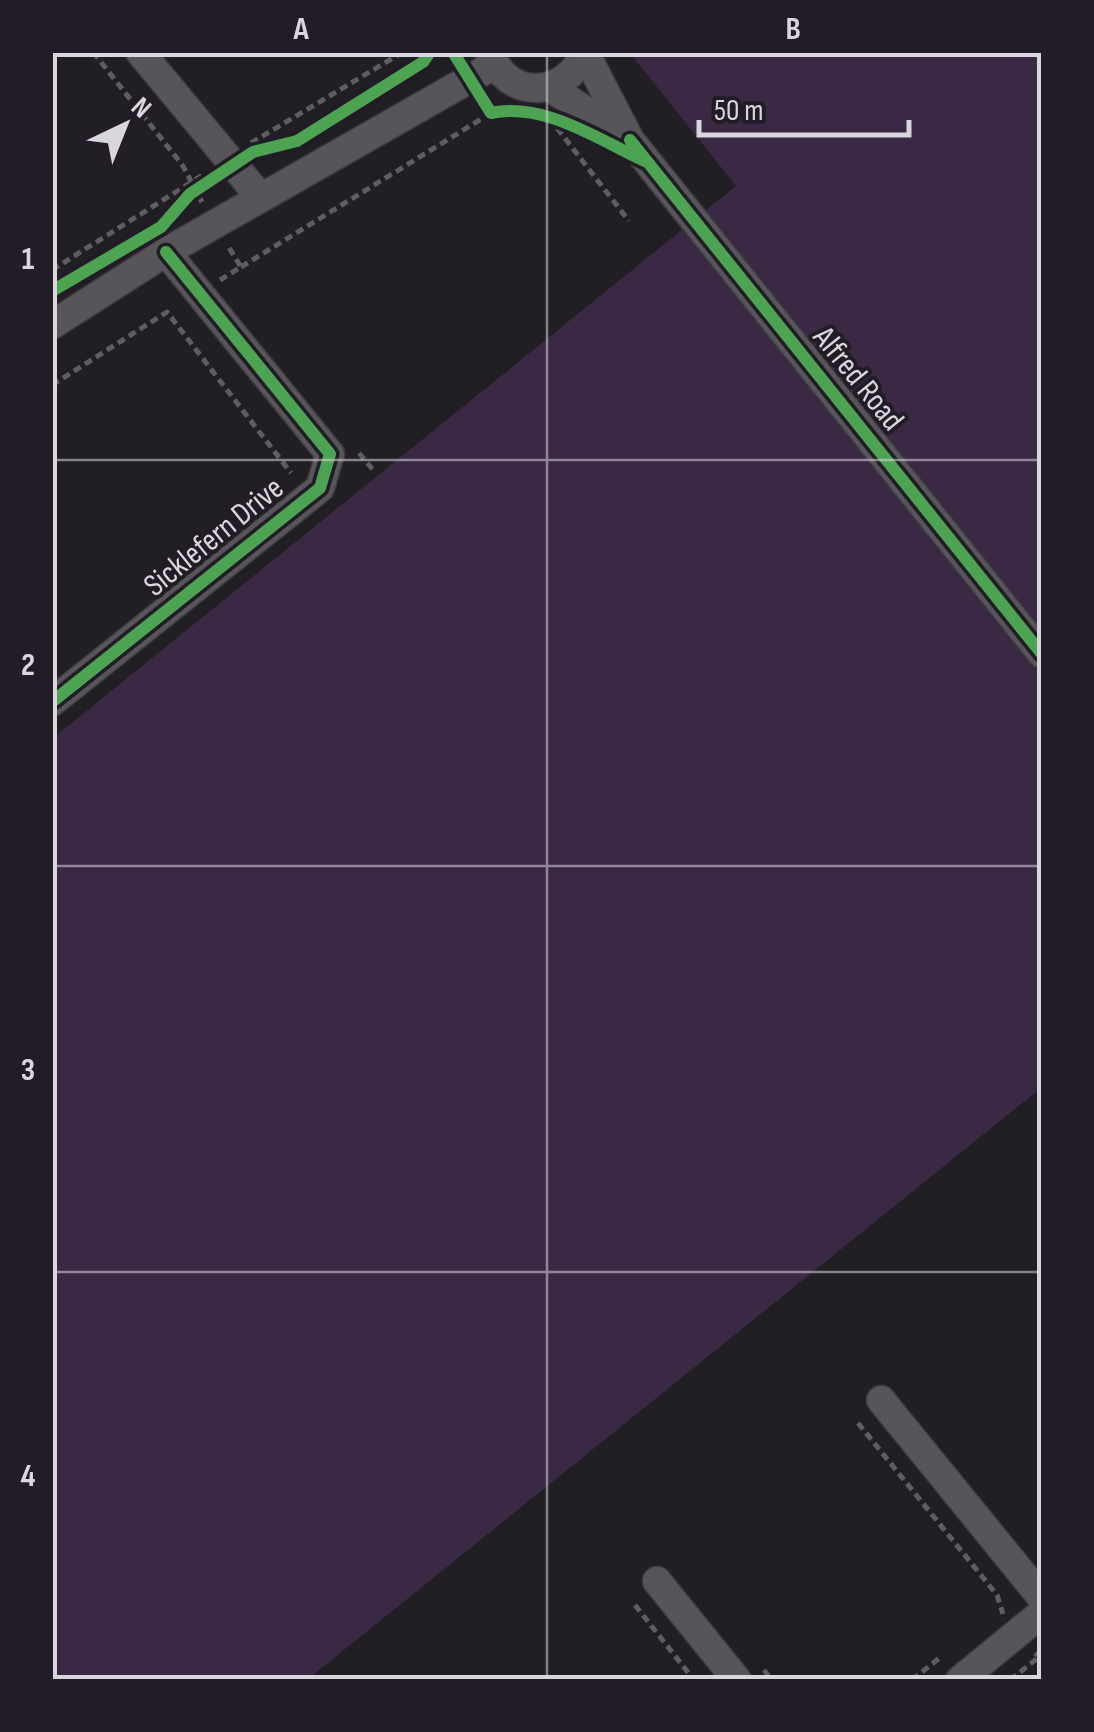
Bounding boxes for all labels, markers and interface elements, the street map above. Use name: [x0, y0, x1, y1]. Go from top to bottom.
text: A: [292, 10, 309, 49]
text: B: [785, 10, 801, 49]
north arrow: [75, 75, 175, 175]
scale bar: [699, 75, 909, 137]
text: N: [124, 91, 158, 125]
text: 50 m: [714, 93, 763, 129]
text: 1: [22, 240, 35, 279]
street label: Alfred Road: [804, 318, 912, 439]
street label: Sicklefern Drive: [136, 469, 292, 605]
text: 2: [21, 646, 35, 685]
text: 3: [21, 1051, 35, 1090]
text: 4: [21, 1457, 36, 1496]

